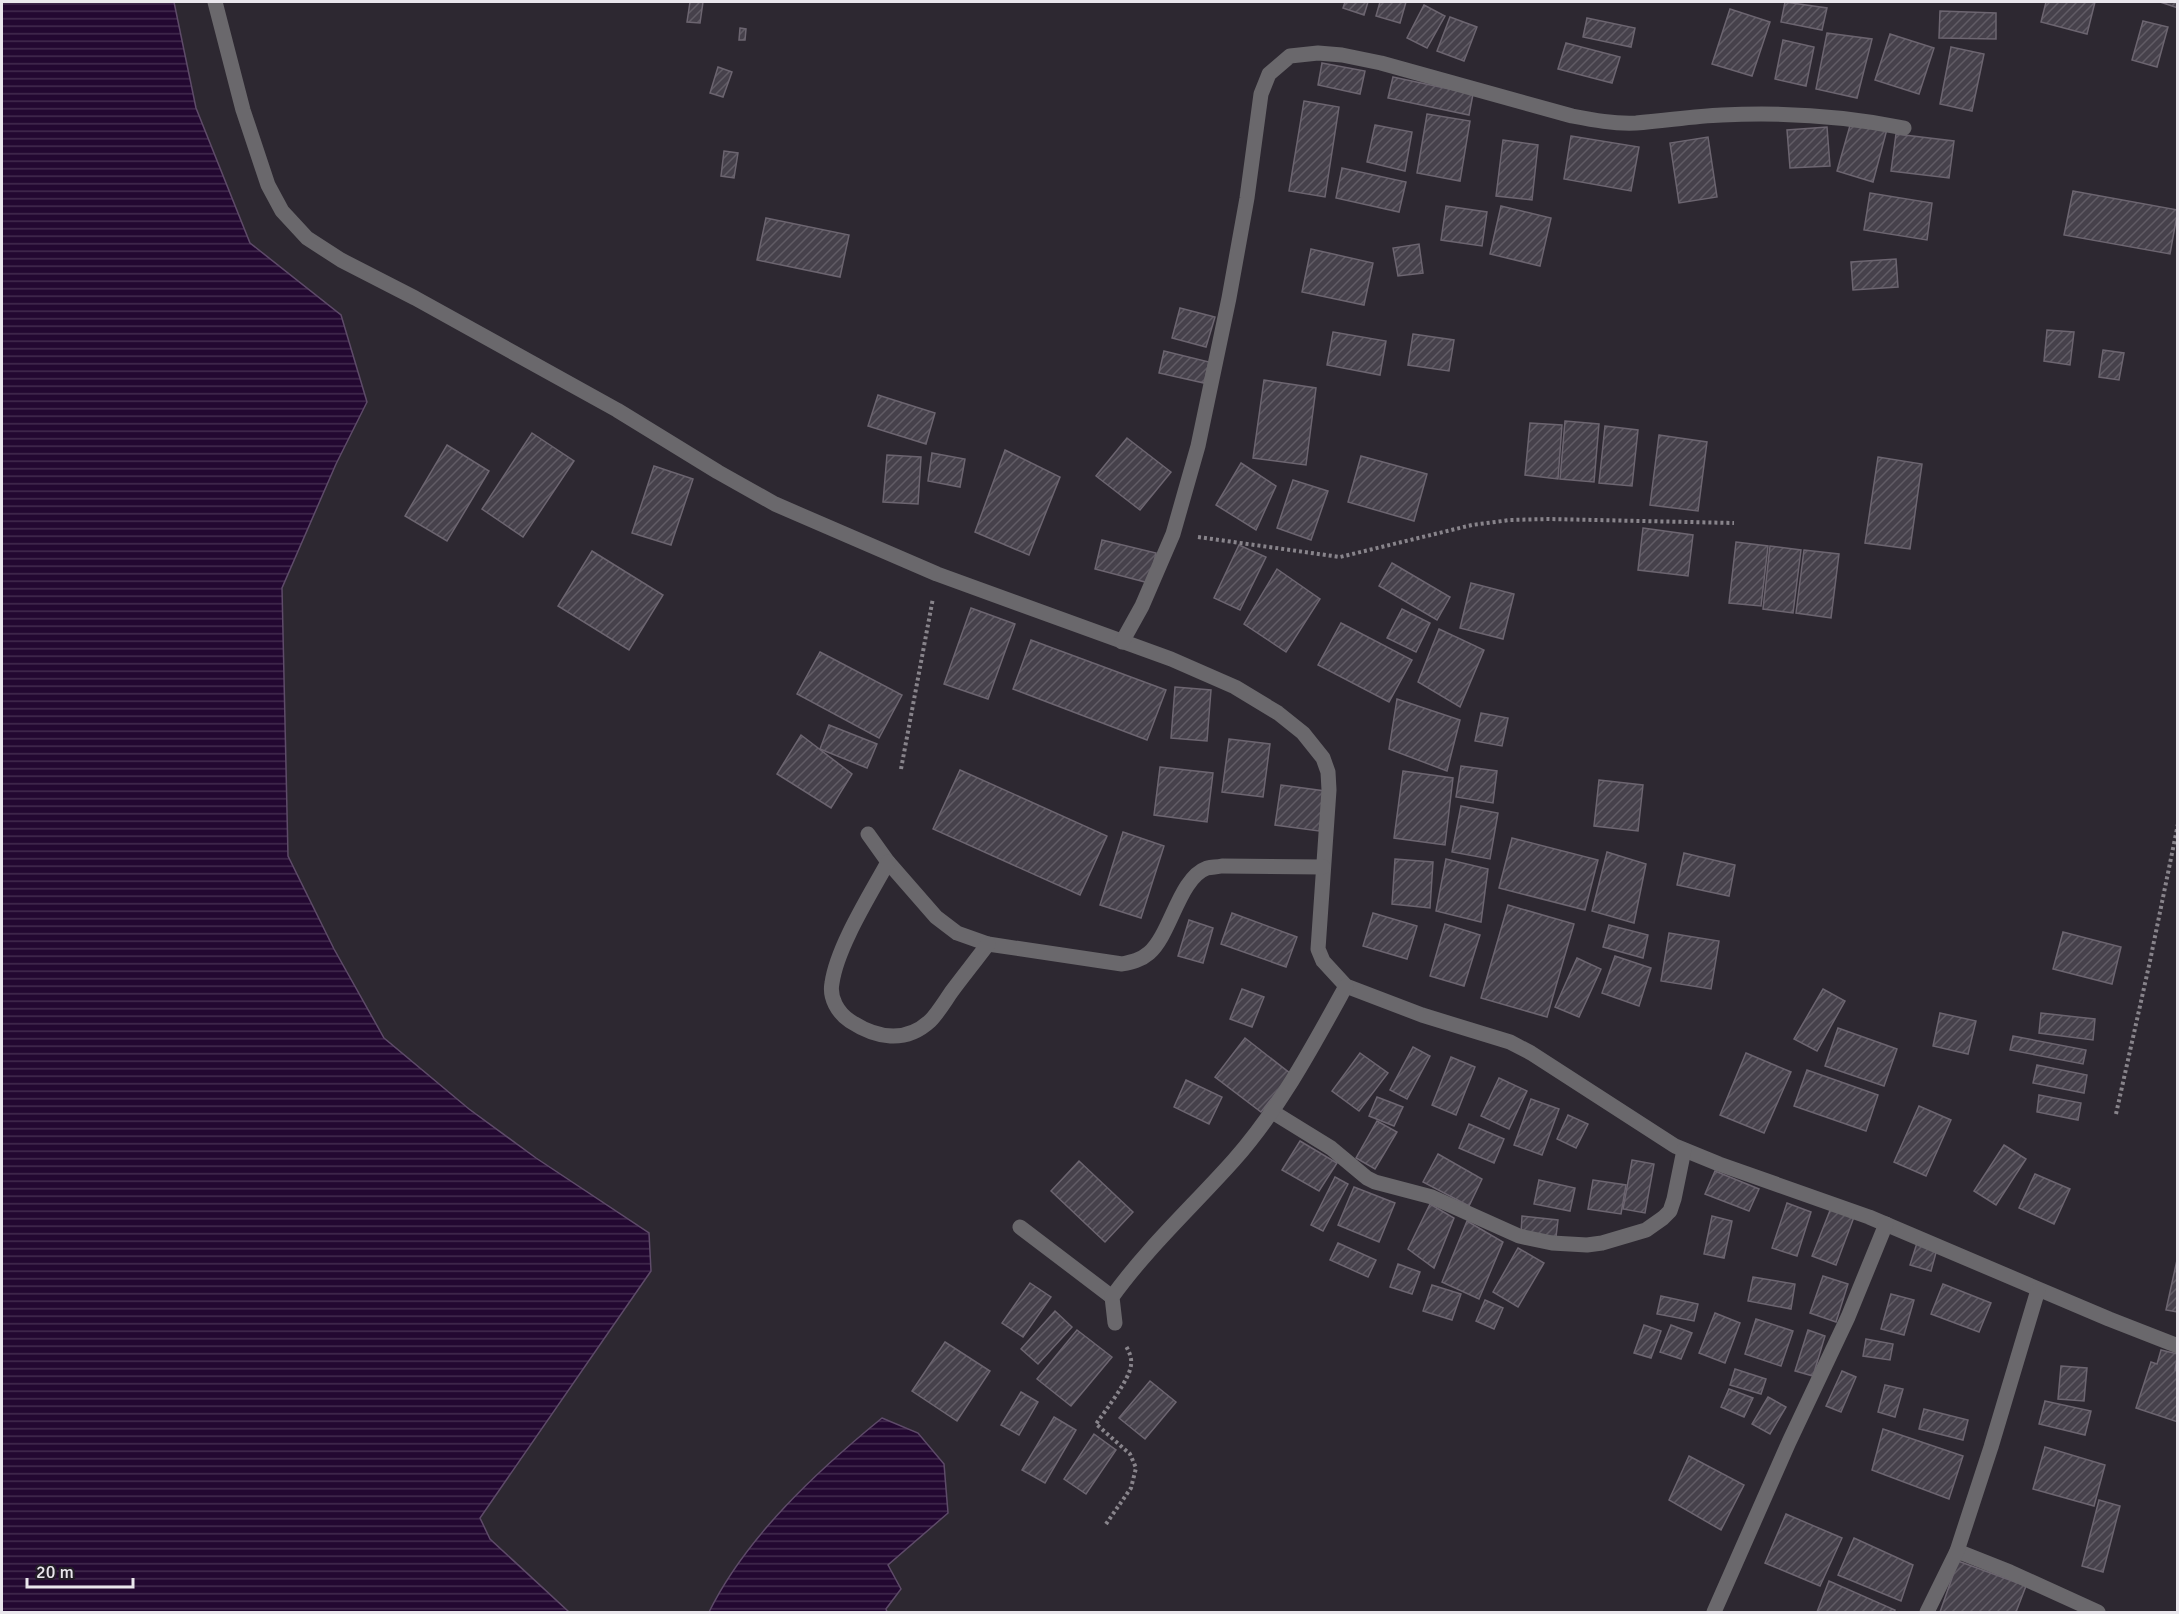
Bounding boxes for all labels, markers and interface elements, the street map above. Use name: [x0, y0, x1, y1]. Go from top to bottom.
scale bar: [27, 1551, 134, 1589]
text: 20 m: [36, 1561, 74, 1583]

